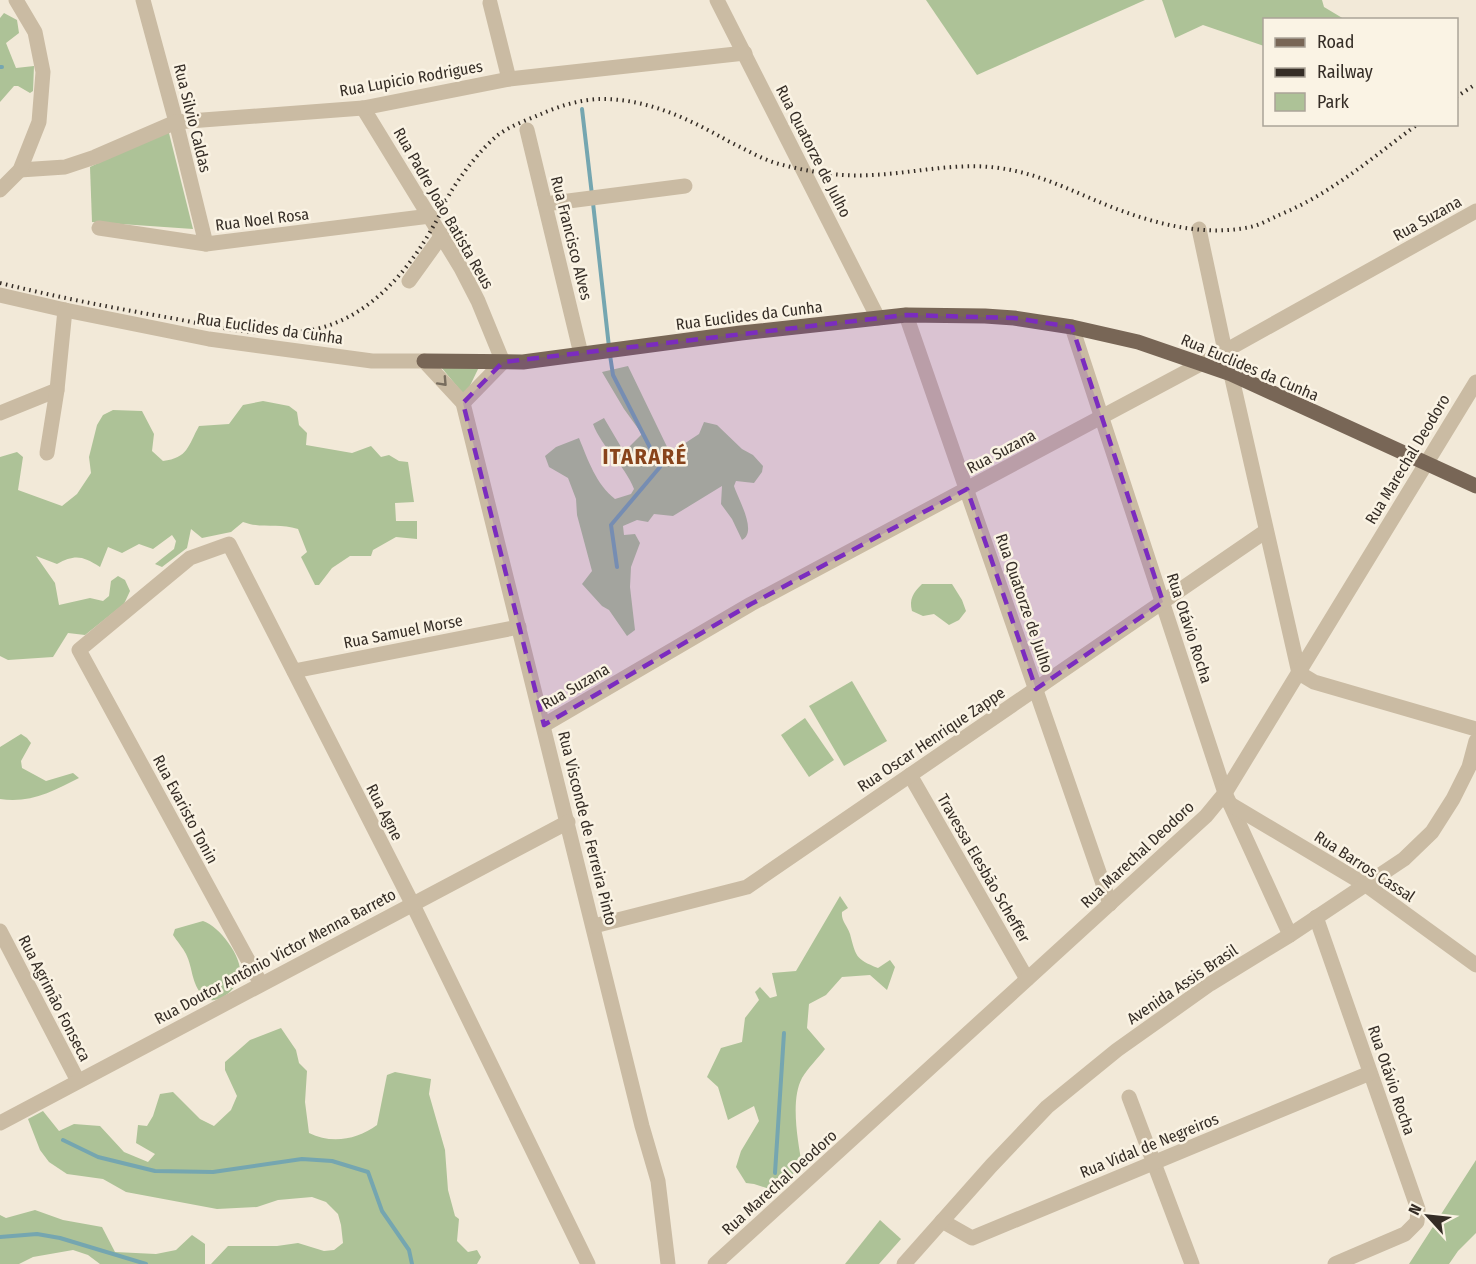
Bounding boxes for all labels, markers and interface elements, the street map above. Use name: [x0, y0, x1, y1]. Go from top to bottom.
legend: [1263, 18, 1458, 126]
text: Road: [1317, 31, 1354, 53]
street label: Rua Lupicio Rodrigues: [338, 57, 484, 100]
text: Railway: [1317, 61, 1373, 83]
street label: Rua Silvio Caldas: [170, 62, 215, 174]
street label: Rua Quatorze de Julho: [772, 82, 855, 220]
text: Park: [1317, 91, 1350, 113]
street label: Rua Padre João Batista Reus: [390, 124, 498, 292]
street label: Rua Francisco Alves: [547, 174, 596, 302]
street label: Rua Suzana: [1390, 192, 1465, 245]
street label: Rua Noel Rosa: [214, 204, 310, 235]
street label: Rua Euclides da Cunha: [675, 297, 824, 334]
street label: Rua Euclides da Cunha: [196, 309, 344, 348]
street label: Rua Euclides da Cunha: [1178, 330, 1322, 405]
one-way arrow: [436, 374, 447, 385]
street label: Rua Marechal Deodoro: [1361, 391, 1454, 528]
street label: Rua Suzana: [964, 425, 1039, 477]
district label: ITARARÉ: [602, 443, 688, 470]
street label: Rua Quatorze de Julho: [992, 531, 1057, 675]
street label: Rua Otávio Rocha: [1163, 571, 1216, 686]
street label: Rua Samuel Morse: [342, 611, 464, 652]
street label: Rua Suzana: [538, 659, 613, 713]
street label: Rua Oscar Henrique Zappe: [854, 683, 1009, 796]
street label: Rua Visconde de Ferreira Pinto: [554, 729, 621, 927]
street label: Rua Evaristo Tonin: [149, 752, 222, 867]
street label: Rua Agne: [362, 781, 407, 844]
street label: Travessa Elesbão Scheffer: [933, 791, 1034, 946]
street label: Rua Marechal Deodoro: [1077, 797, 1198, 912]
street label: Rua Barros Cassal: [1311, 827, 1419, 906]
street label: Rua Doutor Antônio Victor Menna Barreto: [151, 885, 399, 1028]
street label: Rua Agrimão Fonseca: [15, 932, 95, 1065]
street label: Avenida Assis Brasil: [1123, 940, 1241, 1028]
street label: Rua Otávio Rocha: [1364, 1023, 1419, 1138]
street label: Rua Vidal de Negreiros: [1077, 1109, 1221, 1182]
street label: Rua Marechal Deodoro: [718, 1126, 841, 1239]
north arrow: [1398, 1186, 1458, 1246]
text: N: [1404, 1201, 1426, 1218]

